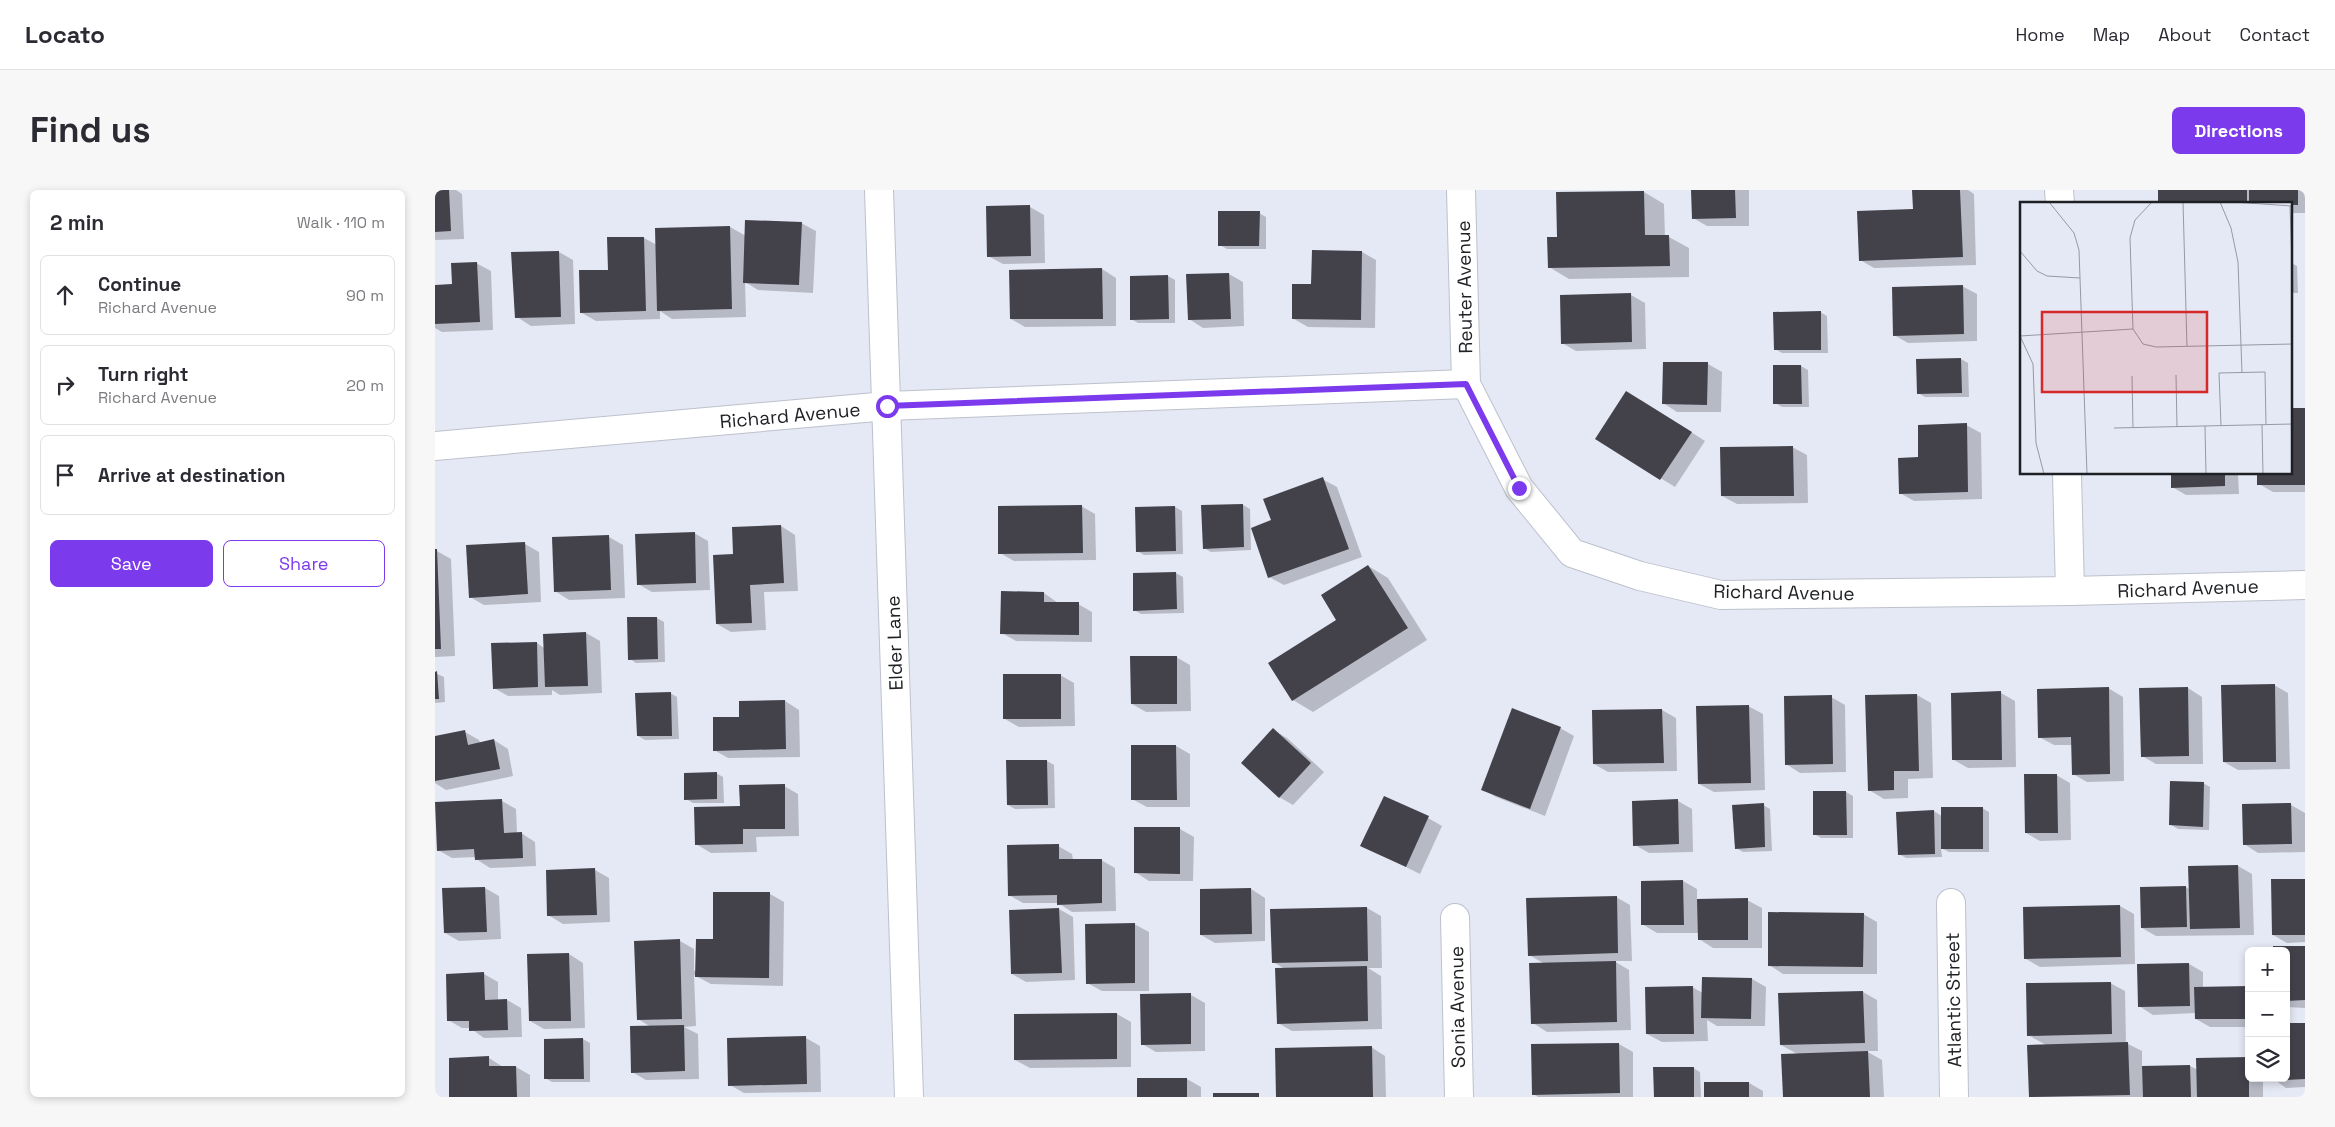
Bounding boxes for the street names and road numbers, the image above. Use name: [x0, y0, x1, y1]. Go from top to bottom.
street label: Reuter Avenue: [1451, 220, 1478, 354]
street label: Richard Avenue: [719, 397, 862, 434]
street label: Richard Avenue: [2117, 574, 2259, 603]
street label: Richard Avenue: [1713, 579, 1855, 606]
street label: Elder Lane: [880, 595, 909, 691]
street label: Atlantic Street: [1940, 932, 1967, 1068]
street label: Sonia Avenue: [1444, 946, 1471, 1068]

